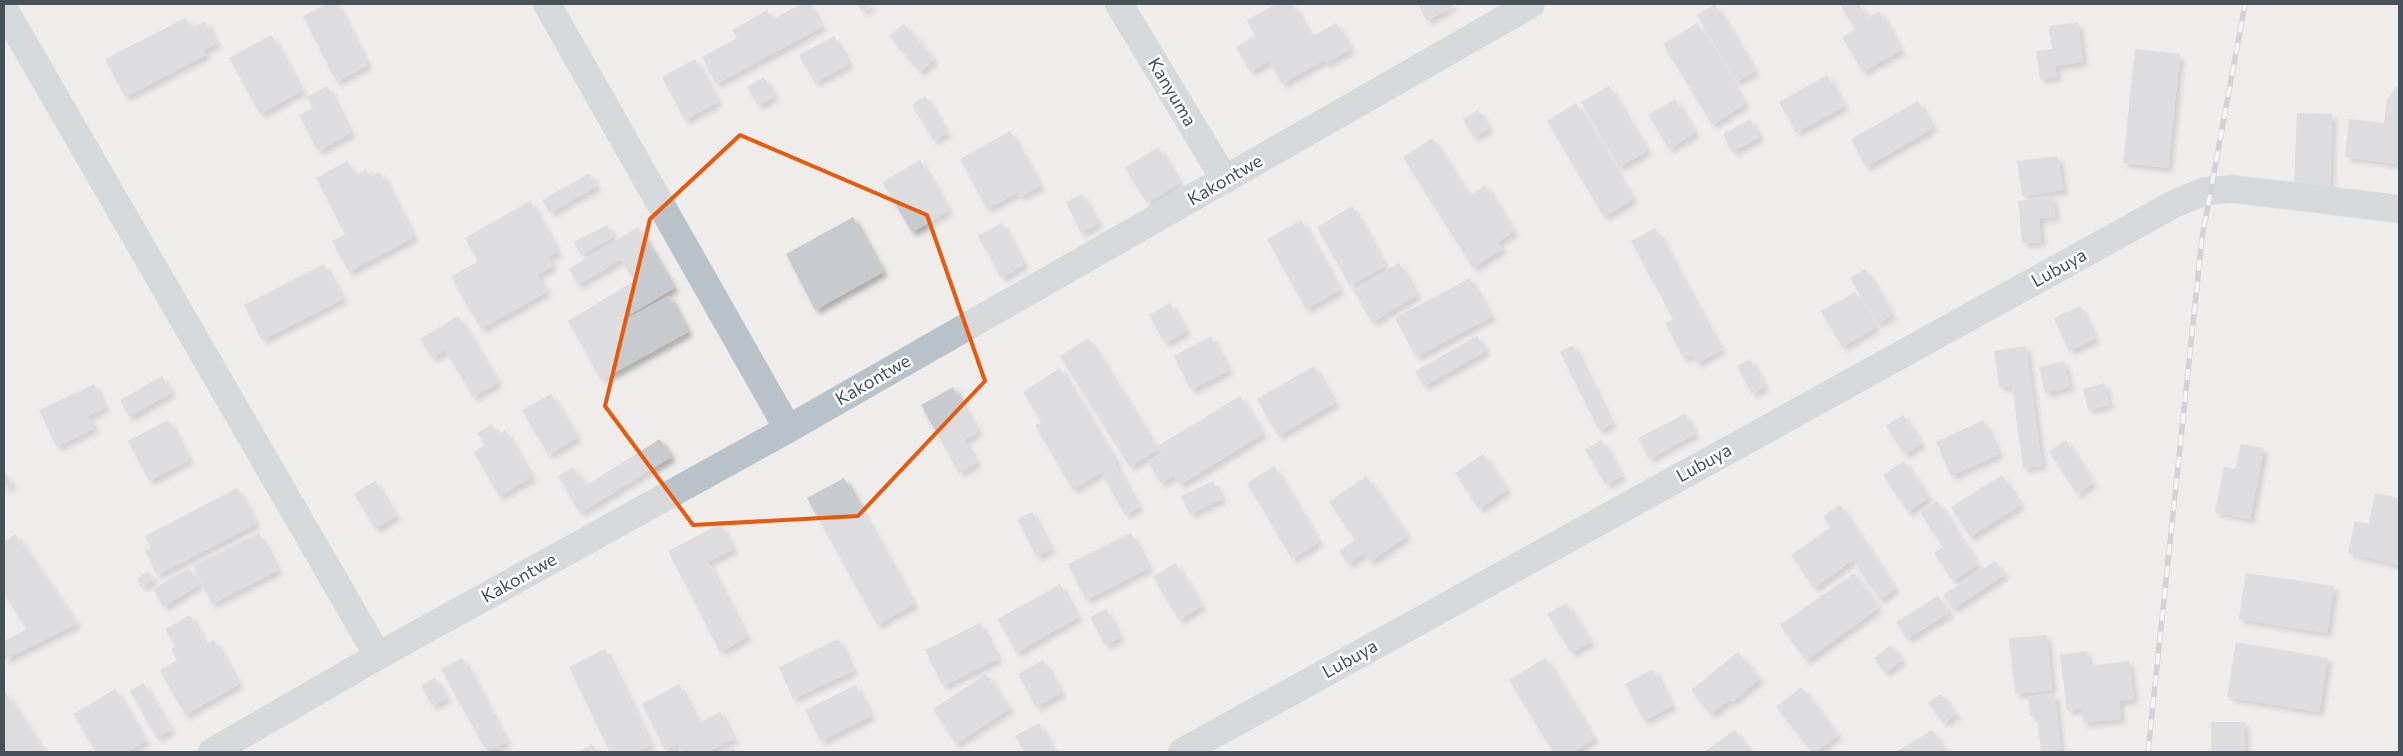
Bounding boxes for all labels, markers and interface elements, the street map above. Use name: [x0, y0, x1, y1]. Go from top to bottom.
street label: Kanyuma: [1144, 53, 1202, 130]
street label: Kakontwe: [1183, 149, 1266, 209]
street label: Lubuya: [2027, 243, 2090, 291]
street label: Kakontwe: [831, 349, 914, 409]
street label: Lubuya: [1672, 438, 1735, 486]
street label: Kakontwe: [477, 547, 560, 607]
street label: Lubuya: [1318, 634, 1381, 682]

